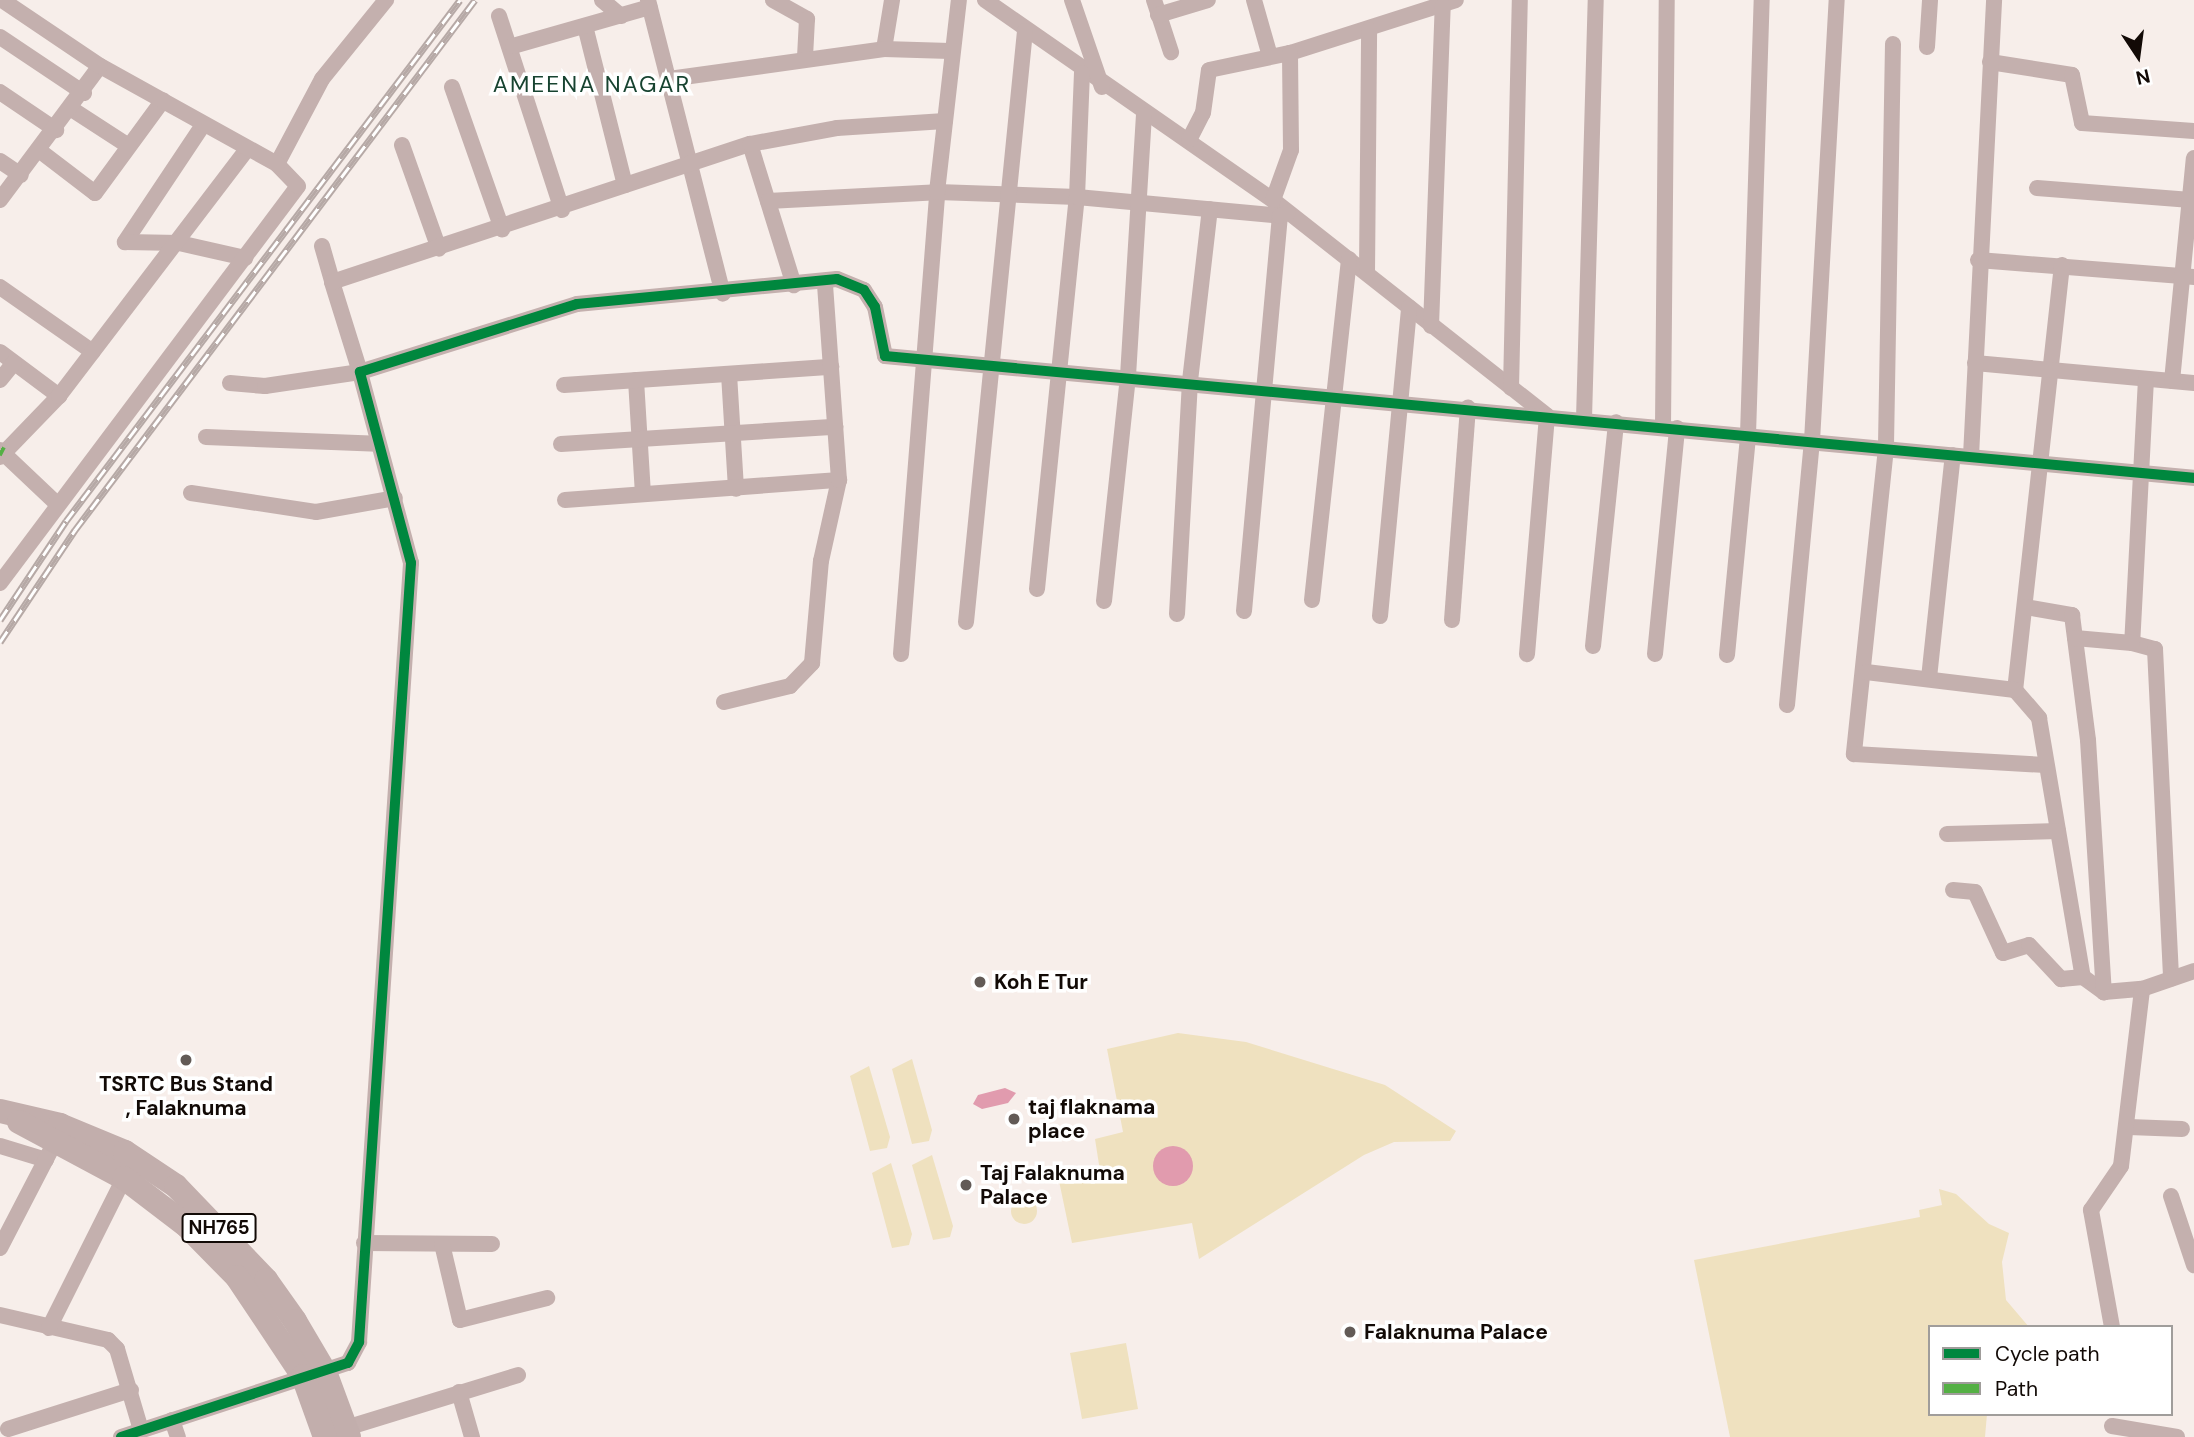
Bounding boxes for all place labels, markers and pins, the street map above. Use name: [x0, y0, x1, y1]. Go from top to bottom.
place label: Koh E Tur: [994, 969, 1088, 995]
marker: Koh E Tur: [972, 974, 988, 990]
marker: TSRTC Bus Stand , Falaknuma: [178, 1052, 194, 1068]
place label: TSRTC Bus Stand , Falaknuma: [99, 1071, 273, 1121]
place label: taj flaknama place: [1028, 1094, 1155, 1144]
marker: taj flaknama place: [1006, 1111, 1022, 1127]
place label: Taj Falaknuma Palace: [980, 1160, 1125, 1210]
marker: Taj Falaknuma Palace: [958, 1177, 974, 1193]
place label: Falaknuma Palace: [1364, 1319, 1548, 1345]
marker: Falaknuma Palace: [1342, 1324, 1358, 1340]

